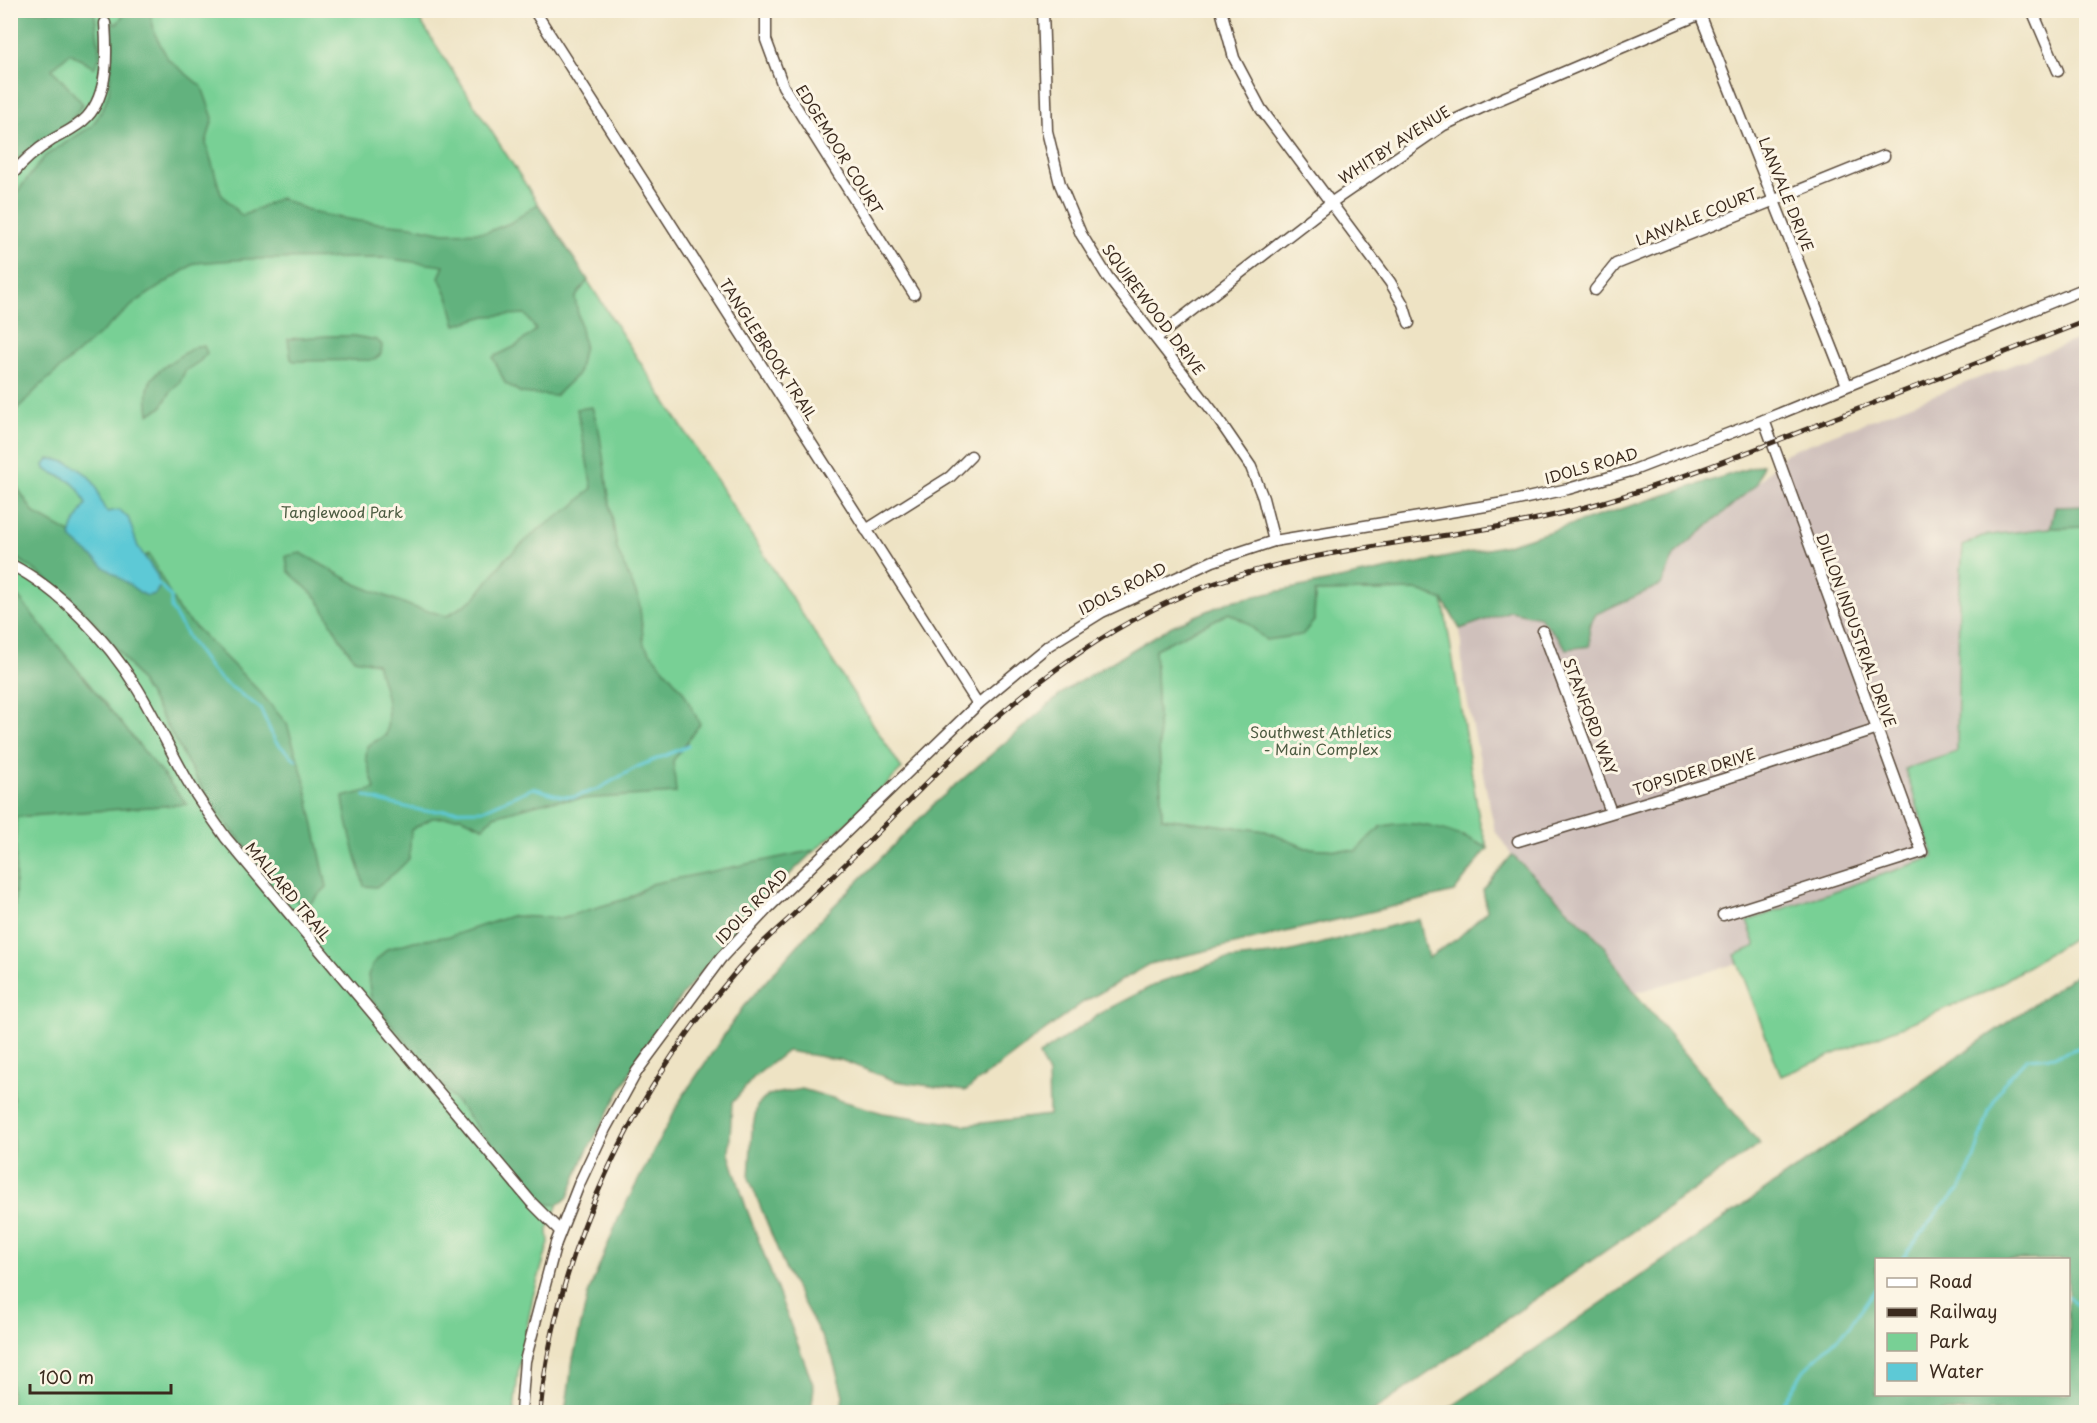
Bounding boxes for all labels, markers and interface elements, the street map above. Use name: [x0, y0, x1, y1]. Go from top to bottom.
street label: EDGEMOOR COURT: [791, 80, 890, 219]
street label: WHITBY AVENUE: [1333, 99, 1455, 189]
street label: LANVALE DRIVE: [1754, 133, 1820, 255]
street label: LANVALE COURT: [1632, 181, 1760, 251]
street label: SQUIREWOOD DRIVE: [1097, 238, 1211, 380]
street label: TANGLEBROOK TRAIL: [714, 273, 824, 425]
street label: IDOLS ROAD: [1541, 441, 1641, 489]
park label: Tanglewood Park: [281, 500, 403, 523]
street label: DILLON INDUSTRIAL DRIVE: [1811, 530, 1903, 730]
street label: IDOLS ROAD: [1074, 556, 1170, 620]
street label: STANFORD WAY: [1558, 654, 1624, 778]
park label: Southwest Athletics - Main Complex: [1250, 720, 1392, 760]
street label: TOPSIDER DRIVE: [1630, 741, 1758, 801]
street label: MALLARD TRAIL: [241, 836, 338, 946]
street label: IDOLS ROAD: [709, 863, 793, 949]
legend: [1875, 1258, 2070, 1396]
text: Road: [1929, 1267, 1973, 1294]
text: Railway: [1929, 1297, 1997, 1324]
text: Park: [1929, 1327, 1969, 1354]
scale bar: [30, 1357, 171, 1395]
text: Water: [1929, 1357, 1984, 1384]
text: 100 m: [39, 1363, 94, 1390]

